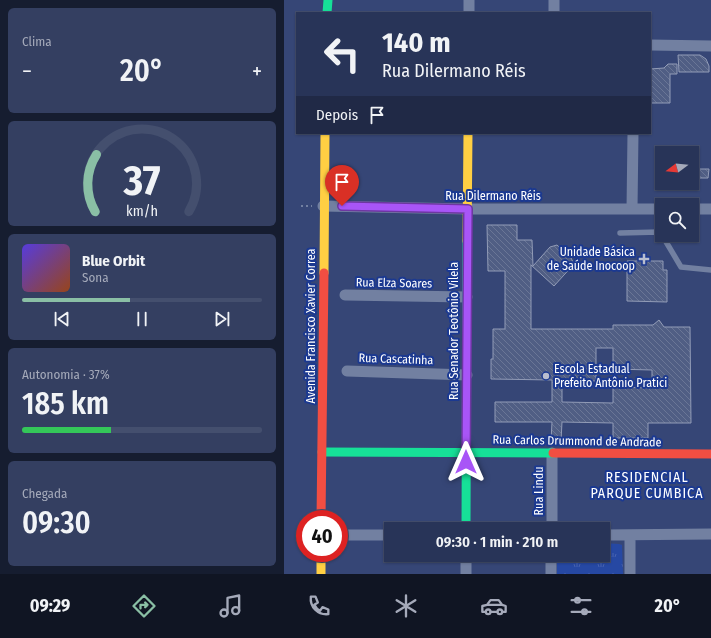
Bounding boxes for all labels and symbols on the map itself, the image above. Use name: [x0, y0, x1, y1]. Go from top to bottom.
north arrow: [655, 146, 699, 190]
pin: [325, 165, 359, 206]
street label: Rua Dilermano Réis: [445, 189, 541, 203]
place label: Unidade Básica de Saúde Inocoop: [547, 245, 635, 273]
street label: Avenida Francisco Xavier Correa: [304, 248, 318, 403]
marker: Unidade Básica de Saúde Inocoop: [638, 253, 650, 265]
street label: Rua Senador Teotônio Vilela: [447, 262, 461, 400]
street label: Rua Elza Soares: [356, 275, 432, 291]
street label: Rua Cascatinha: [358, 351, 434, 367]
place label: Escola Estadual Prefeito Antônio Pratici: [554, 362, 667, 390]
marker: Escola Estadual Prefeito Antônio Pratici: [541, 371, 551, 381]
street label: Rua Carlos Drummond de Andrade: [492, 433, 662, 449]
position arrow: [445, 441, 487, 483]
street label: Rua Lindu: [532, 467, 546, 515]
district label: RESIDENCIAL PARQUE CUMBICA: [590, 469, 704, 502]
speed limit sign: 40: [296, 510, 348, 562]

